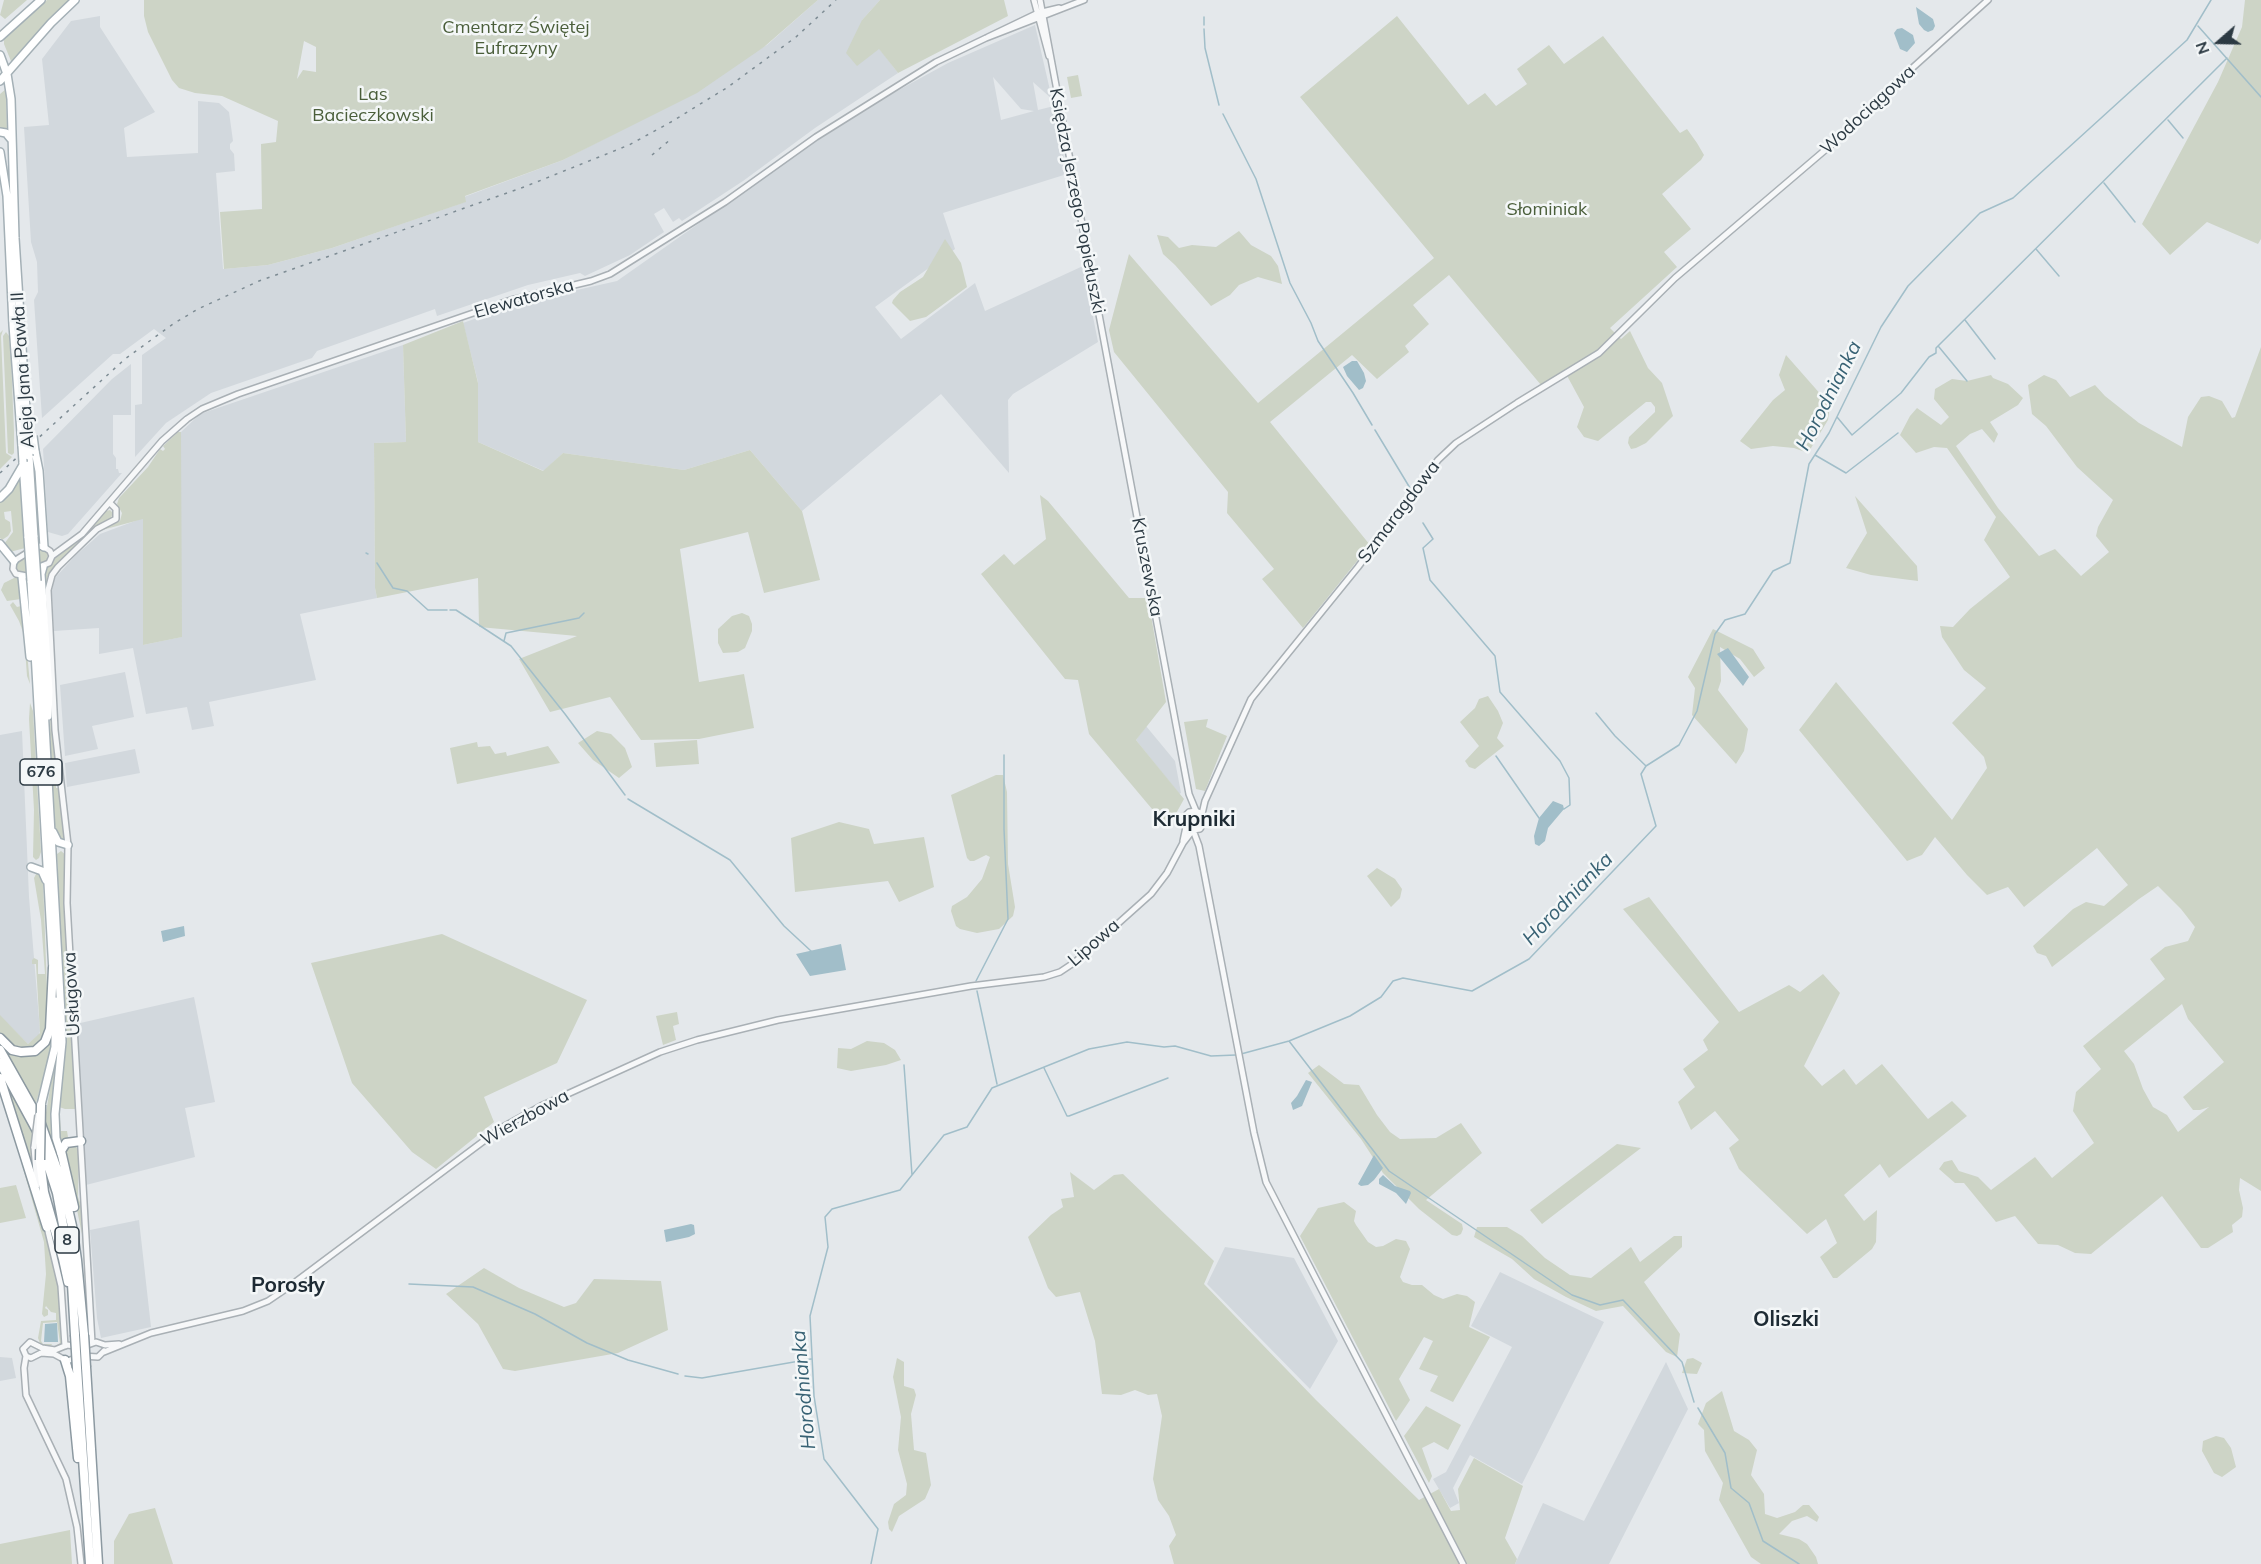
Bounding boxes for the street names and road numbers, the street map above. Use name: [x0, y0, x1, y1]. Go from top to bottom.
street label: Wodociągowa: [1816, 61, 1920, 159]
street label: Księdza Jerzego Popiełuszki: [1044, 86, 1110, 316]
street label: Elewatorska: [472, 274, 576, 324]
street label: Aleja Jana Pawła II: [7, 291, 39, 449]
street label: Szmaragdowa: [1354, 457, 1444, 567]
street label: Kruszewska: [1127, 516, 1167, 618]
road number: 676: [20, 759, 62, 785]
street label: Lipowa: [1064, 915, 1124, 971]
street label: Usługowa: [59, 951, 85, 1037]
street label: Wierzbowa: [477, 1085, 573, 1151]
road number: 8: [55, 1227, 79, 1253]

